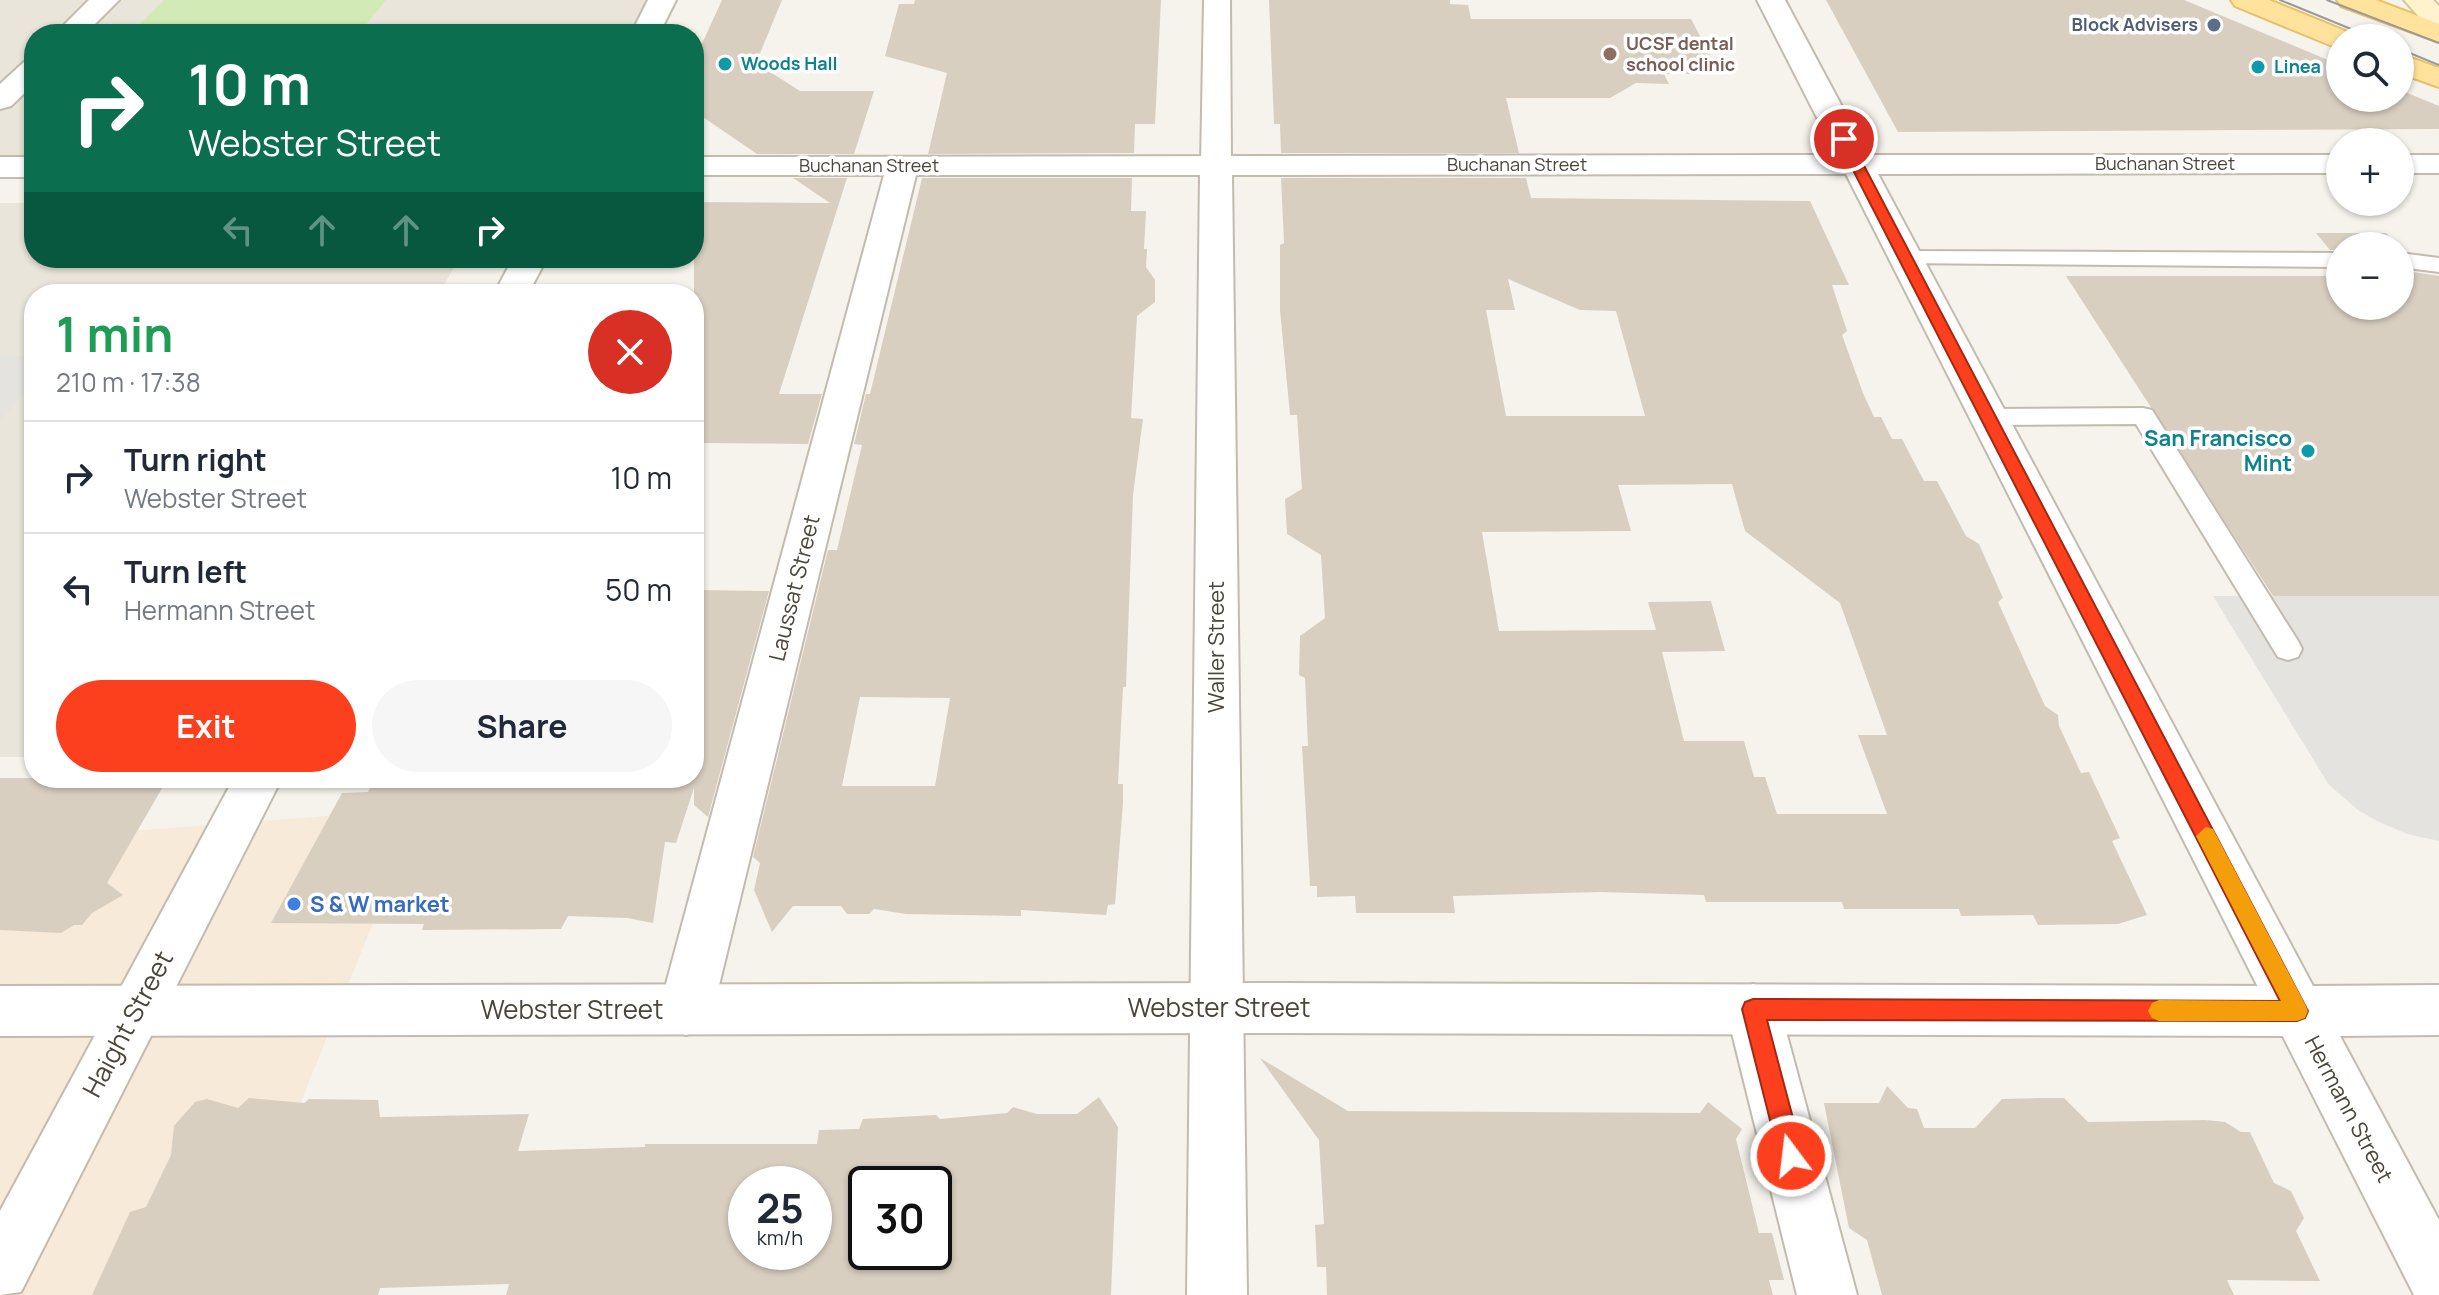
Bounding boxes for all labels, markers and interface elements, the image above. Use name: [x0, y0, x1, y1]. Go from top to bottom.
place label: Block Advisers: [2071, 12, 2198, 36]
marker: Block Advisers: [2205, 16, 2223, 34]
map controls: [2326, 24, 2414, 320]
button: search: [2326, 24, 2414, 112]
place label: UCSF dental school clinic: [1626, 31, 1735, 76]
text: 10 m: [188, 45, 311, 122]
marker: UCSF dental school clinic: [1601, 45, 1619, 63]
place label: Woods Hall: [741, 51, 838, 75]
place label: Linea: [2274, 54, 2321, 78]
marker: Woods Hall: [716, 55, 734, 73]
icon: right: [56, 56, 160, 160]
marker: Linea: [2249, 58, 2267, 76]
pin: [1810, 105, 1878, 173]
icon: arrive: [1822, 117, 1866, 161]
text: Webster Street: [188, 118, 441, 167]
button: +: [2326, 128, 2414, 216]
street label: Buchanan Street: [2095, 151, 2235, 175]
street label: Buchanan Street: [1447, 152, 1587, 176]
street label: Buchanan Street: [799, 153, 939, 177]
icon: left: [216, 208, 260, 252]
icon: ahead: [300, 208, 344, 252]
icon: ahead: [384, 208, 428, 252]
icon: right: [468, 208, 512, 252]
button: −: [2326, 232, 2414, 320]
text: 1 min: [56, 301, 173, 366]
button: close: [588, 310, 672, 394]
text: 210 m · 17:38: [56, 364, 201, 400]
place label: San Francisco Mint: [2144, 423, 2292, 478]
text: Turn right: [124, 439, 267, 480]
marker: San Francisco Mint: [2299, 442, 2317, 460]
icon: right: [56, 455, 100, 499]
text: 10 m: [611, 457, 672, 498]
text: Webster Street: [124, 480, 307, 516]
street label: Laussat Street: [761, 512, 827, 664]
text: Turn left: [124, 551, 247, 592]
icon: left: [56, 567, 100, 611]
text: 50 m: [605, 569, 672, 610]
street label: Waller Street: [1201, 581, 1231, 713]
text: Hermann Street: [124, 592, 315, 628]
button: Exit: [56, 680, 356, 772]
button: Share: [372, 680, 672, 772]
place label: S & W market: [310, 889, 449, 919]
marker: S & W market: [285, 895, 303, 913]
street label: Haight Street: [73, 944, 181, 1103]
street label: Webster Street: [1128, 989, 1310, 1025]
street label: Webster Street: [481, 991, 663, 1027]
street label: Hermann Street: [2298, 1030, 2400, 1188]
position arrow: [1749, 1114, 1833, 1198]
speed limit sign: 30: [848, 1166, 952, 1270]
text: 25: [756, 1180, 804, 1235]
text: km/h: [757, 1224, 803, 1251]

